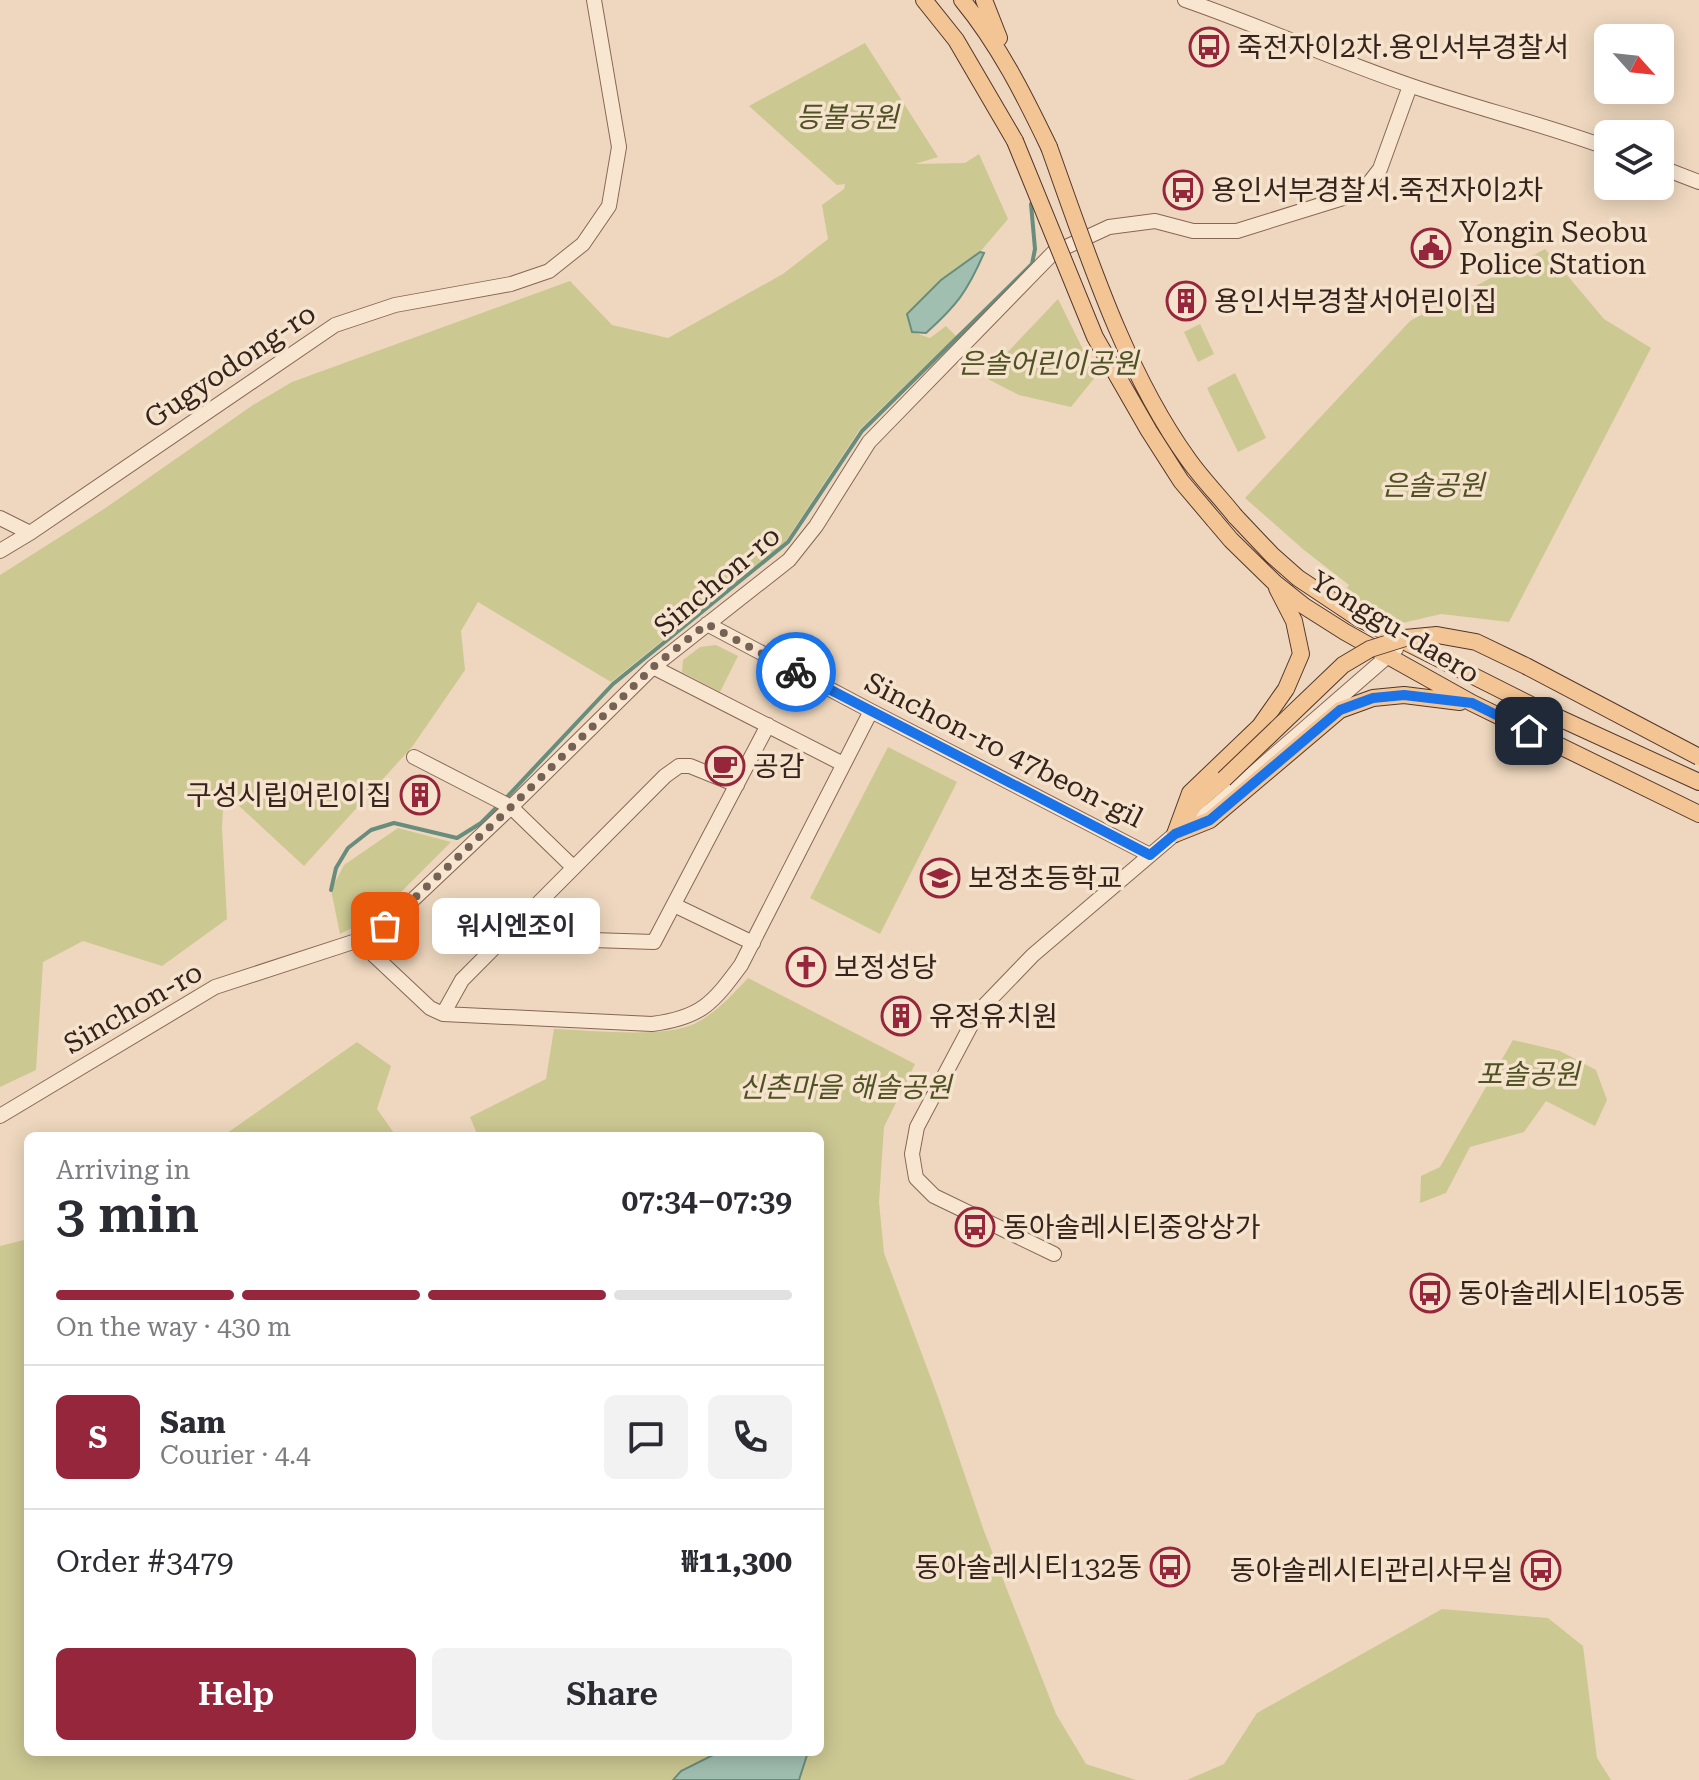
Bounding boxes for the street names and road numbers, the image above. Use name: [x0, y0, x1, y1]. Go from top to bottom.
street label: Gugyodong-ro: [138, 297, 322, 435]
street label: Sinchon-ro: [647, 519, 787, 643]
street label: Yonggu-daero: [1305, 564, 1485, 690]
street label: Sinchon-ro 47beon-gil: [860, 666, 1149, 835]
street label: Sinchon-ro: [58, 955, 208, 1061]

